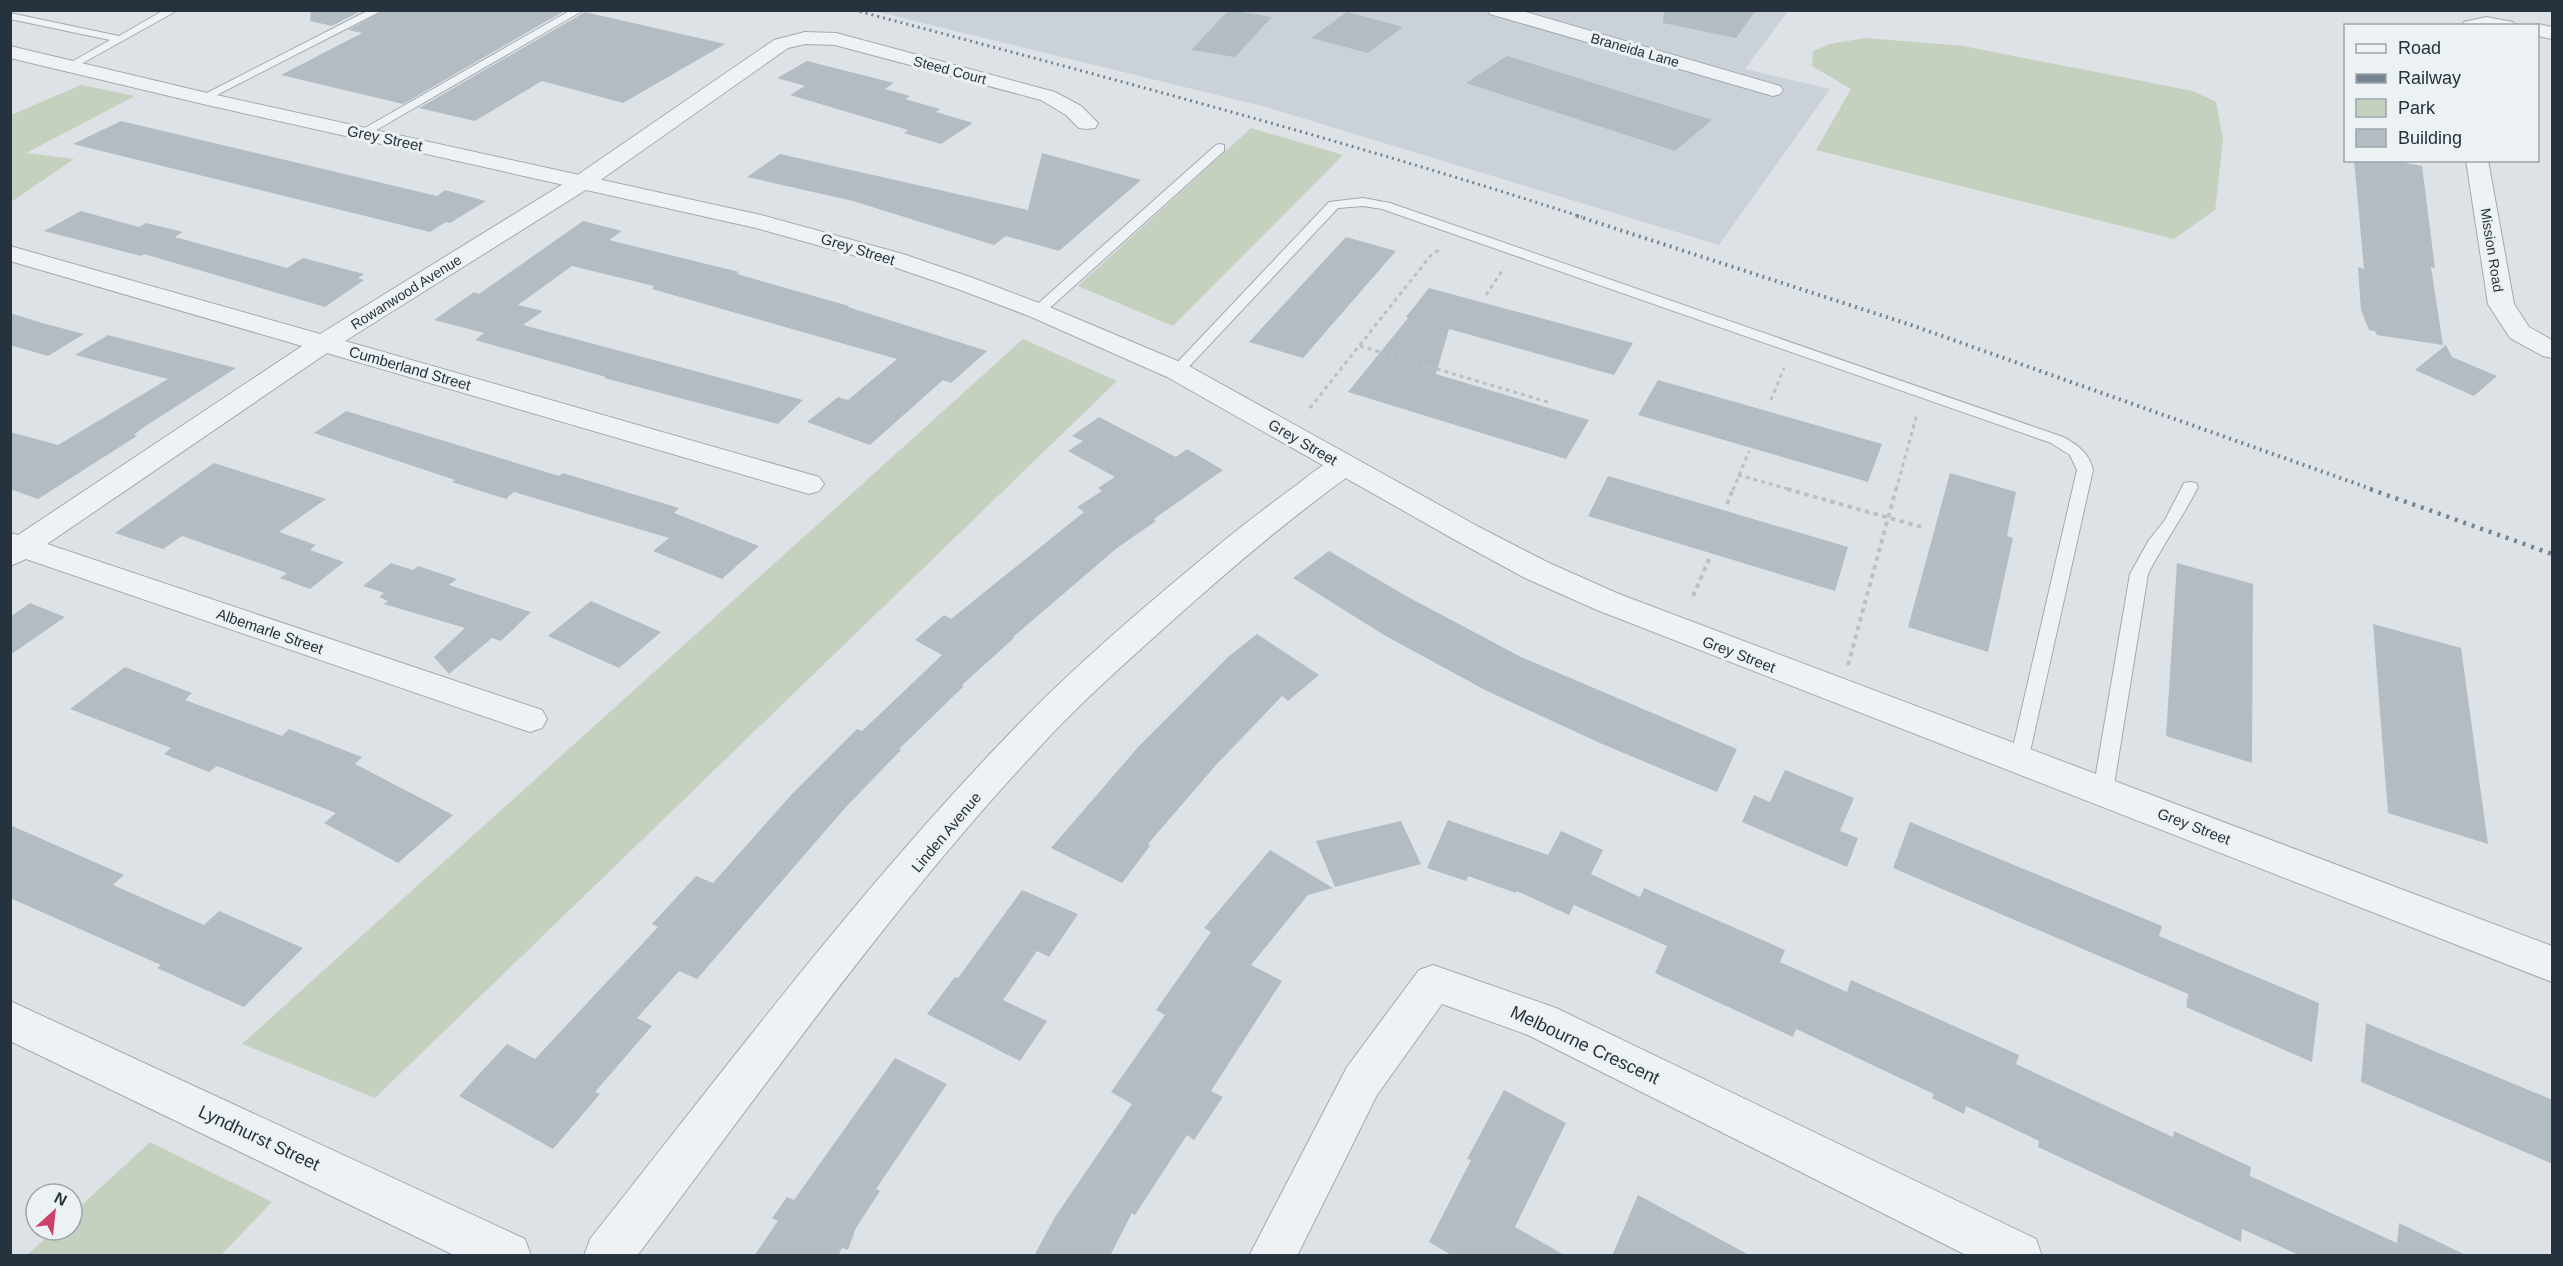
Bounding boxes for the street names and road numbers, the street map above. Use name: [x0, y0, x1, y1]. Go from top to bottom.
street label: Braneida Lane: [1589, 30, 1681, 70]
street label: Steed Court: [912, 53, 988, 87]
street label: Grey Street: [346, 122, 425, 154]
street label: Mission Road: [2477, 207, 2507, 293]
street label: Grey Street: [819, 230, 898, 269]
street label: Rowanwood Avenue: [348, 251, 464, 333]
street label: Cumberland Street: [347, 342, 474, 394]
street label: Grey Street: [1266, 415, 1341, 469]
street label: Albemarle Street: [214, 605, 326, 657]
street label: Grey Street: [1700, 632, 1779, 676]
street label: Linden Avenue: [908, 789, 984, 875]
street label: Grey Street: [2155, 804, 2234, 848]
street label: Melbourne Crescent: [1507, 1002, 1663, 1088]
street label: Lyndhurst Street: [195, 1101, 323, 1175]

